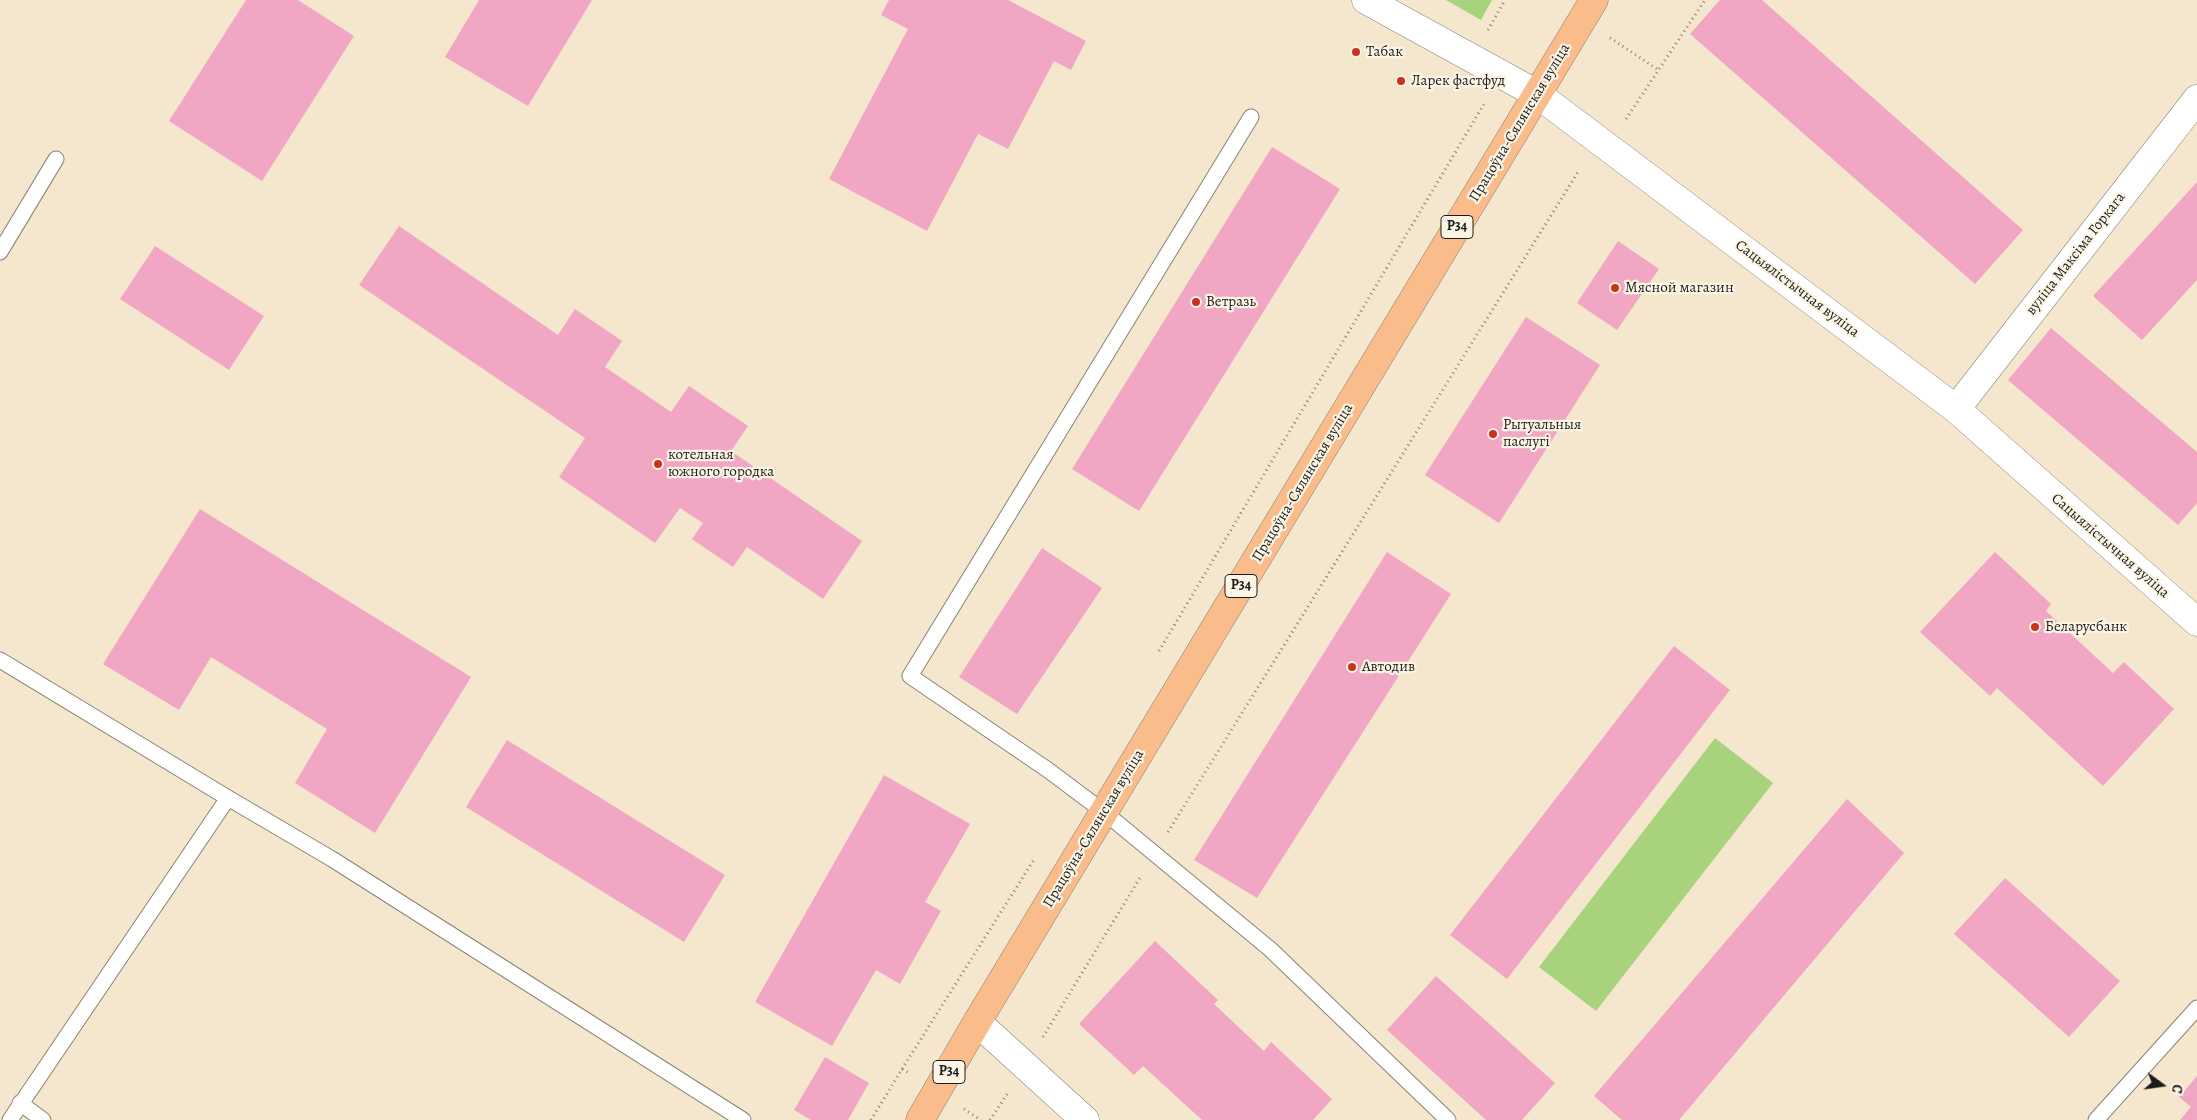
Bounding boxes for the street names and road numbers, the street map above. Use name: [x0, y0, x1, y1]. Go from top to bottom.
street label: Працоўна-Сялянская вуліца: [1466, 41, 1574, 205]
street label: вуліца Максіма Горкага: [2022, 189, 2130, 319]
road number: Р34: [1441, 216, 1473, 238]
street label: Сацыялістычная вуліца: [1731, 236, 1863, 342]
street label: Працоўна-Сялянская вуліца: [1249, 401, 1357, 565]
street label: Сацыялістычная вуліца: [2047, 490, 2173, 602]
road number: Р34: [1225, 574, 1257, 598]
street label: Працоўна-Сялянская вуліца: [1040, 747, 1148, 911]
road number: Р34: [933, 1060, 965, 1084]

